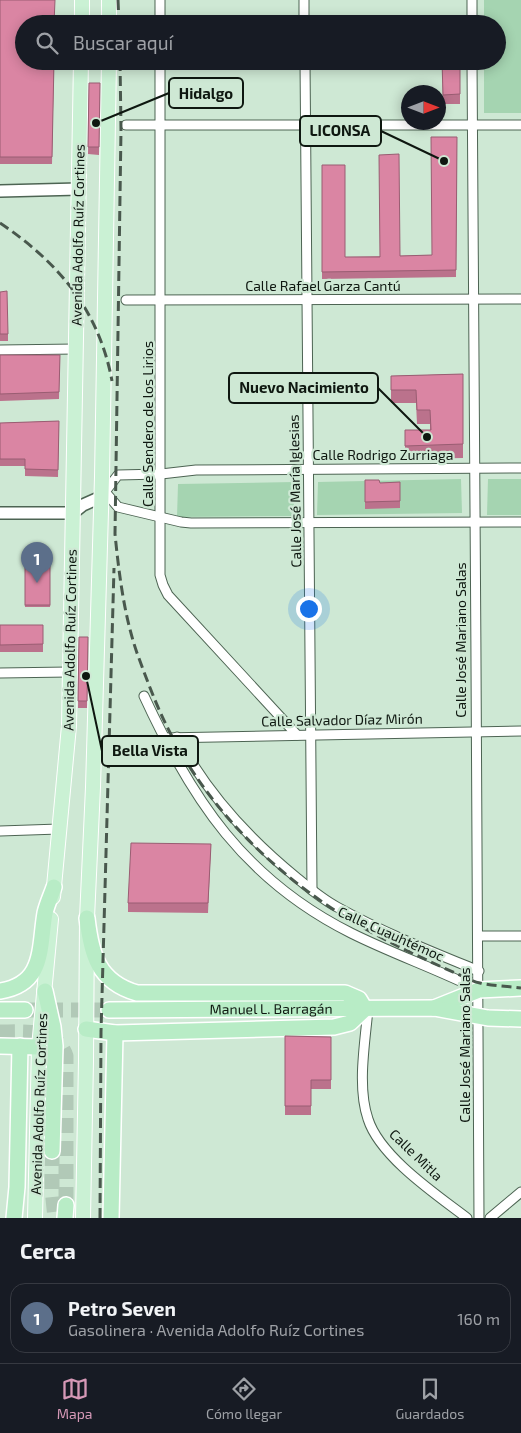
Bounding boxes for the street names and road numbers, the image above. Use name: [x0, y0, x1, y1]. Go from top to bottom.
street label: Avenida Adolfo Ruíz Cortines: [67, 144, 88, 326]
street label: Calle Rafael Garza Cantú: [245, 277, 401, 294]
street label: Calle Sendero de los Lirios: [139, 341, 156, 507]
street label: Calle José María Iglesias: [285, 414, 304, 568]
street label: Calle Rodrigo Zurriaga: [313, 446, 453, 463]
street label: Avenida Adolfo Ruíz Cortines: [59, 549, 80, 731]
street label: Calle José Mariano Salas: [452, 562, 469, 718]
street label: Calle Salvador Díaz Mirón: [261, 710, 423, 729]
street label: Calle Cuauhtémoc: [336, 903, 447, 965]
street label: Calle José Mariano Salas: [456, 967, 473, 1123]
street label: Manuel L. Barragán: [209, 1000, 333, 1017]
street label: Avenida Adolfo Ruíz Cortines: [27, 1013, 50, 1195]
street label: Calle Mitla: [386, 1125, 447, 1184]

